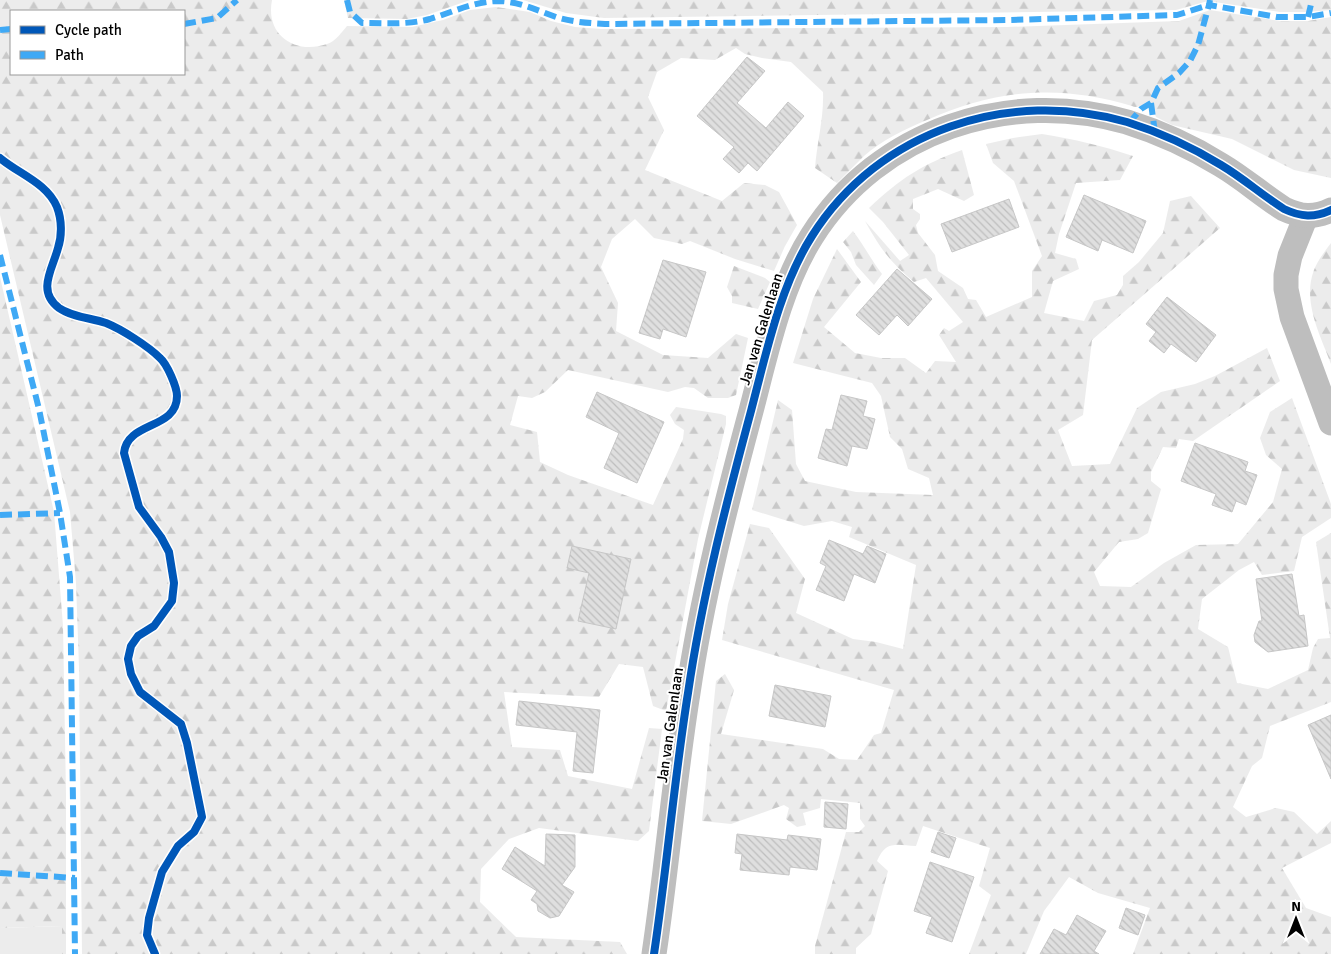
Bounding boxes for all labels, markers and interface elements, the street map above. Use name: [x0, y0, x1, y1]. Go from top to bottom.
legend: [10, 10, 185, 75]
text: Cycle path: [55, 21, 122, 39]
text: Path: [55, 46, 84, 64]
street label: Jan van Galenlaan: [735, 271, 787, 387]
street label: Jan van Galenlaan: [653, 666, 687, 784]
north arrow: [1271, 894, 1321, 944]
text: N: [1291, 898, 1301, 915]

